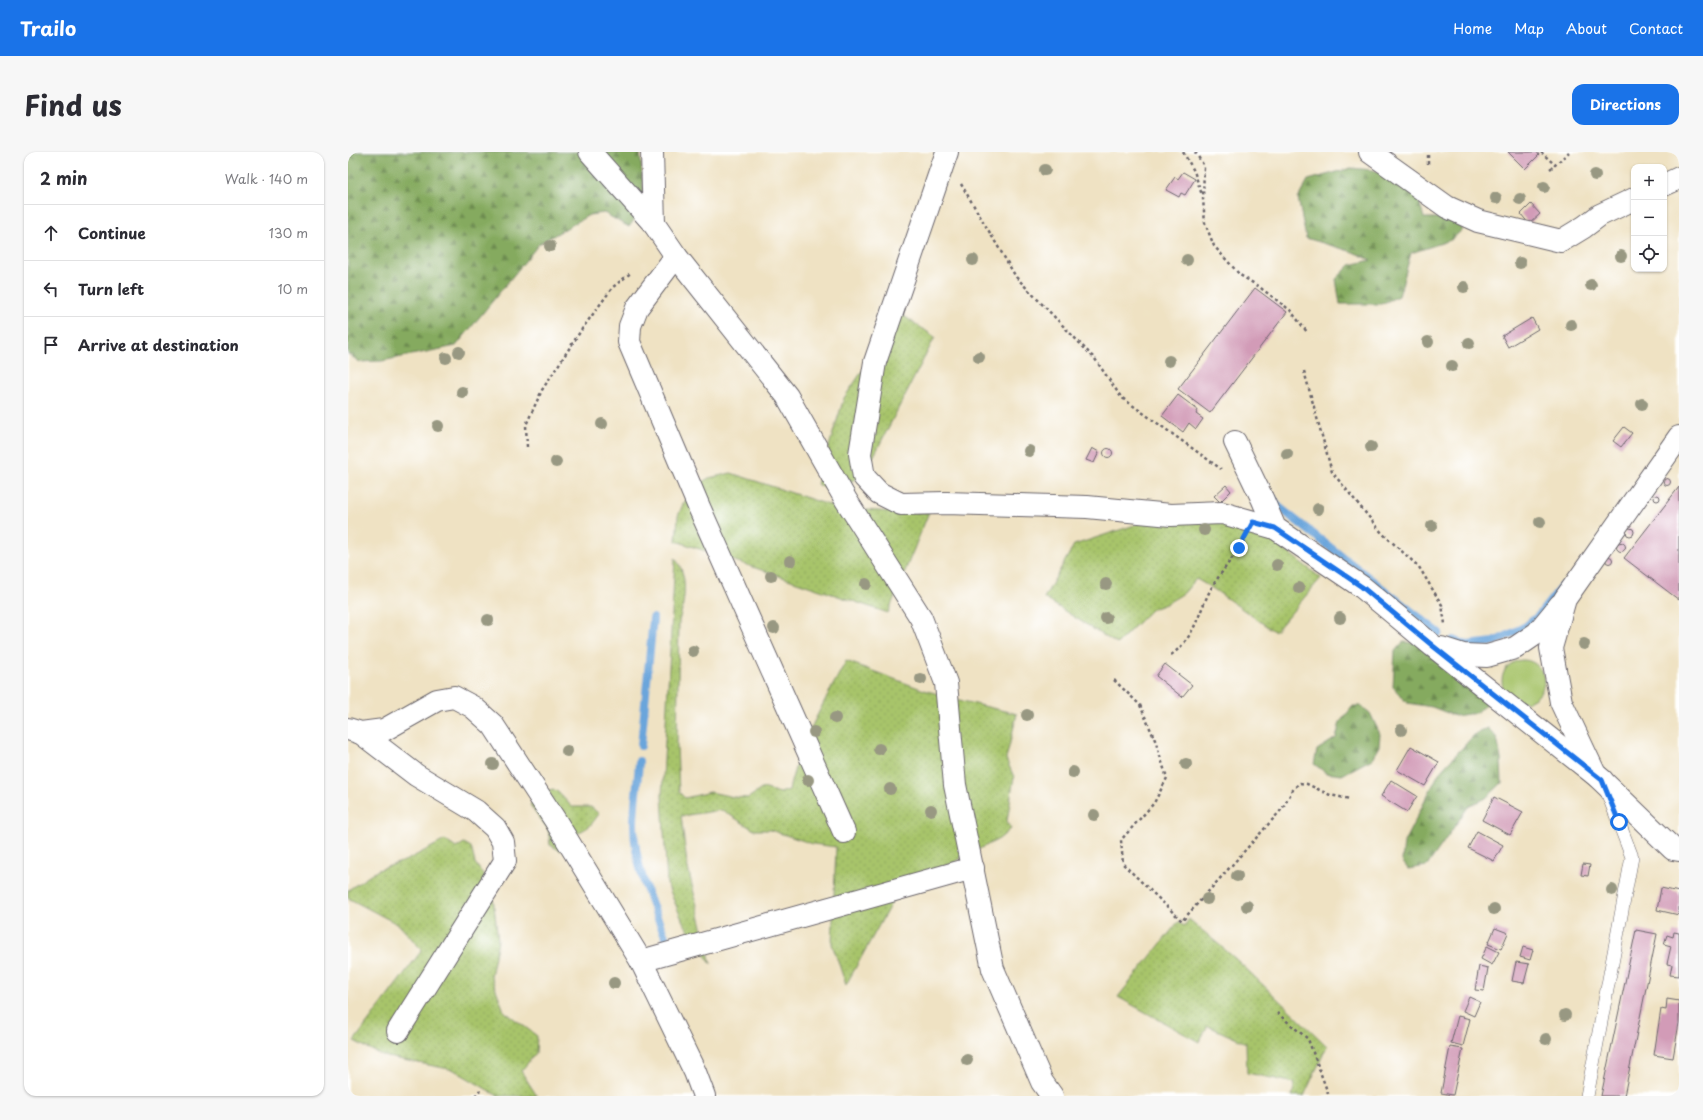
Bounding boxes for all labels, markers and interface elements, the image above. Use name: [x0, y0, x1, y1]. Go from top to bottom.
text: Trailo: [20, 14, 76, 42]
text: Home: [1453, 18, 1492, 39]
text: Map: [1514, 18, 1544, 39]
text: About: [1566, 18, 1607, 39]
text: Contact: [1629, 18, 1683, 39]
text: Find us: [24, 83, 122, 126]
button: Directions: [1572, 84, 1679, 125]
map controls: [1631, 164, 1667, 272]
button: +: [1631, 164, 1667, 200]
text: 2 min: [40, 165, 87, 191]
text: Walk · 140 m: [225, 169, 308, 188]
button: −: [1631, 200, 1667, 236]
text: Continue: [78, 221, 146, 244]
icon: ahead: [40, 222, 62, 244]
text: 130 m: [269, 223, 308, 242]
button: locate: [1631, 236, 1667, 272]
text: Turn left: [78, 277, 144, 300]
icon: left: [40, 278, 62, 300]
text: 10 m: [278, 279, 308, 298]
text: Arrive at destination: [78, 333, 239, 356]
icon: arrive: [40, 334, 62, 356]
route end: [1230, 539, 1248, 557]
route start: [1610, 813, 1628, 831]

